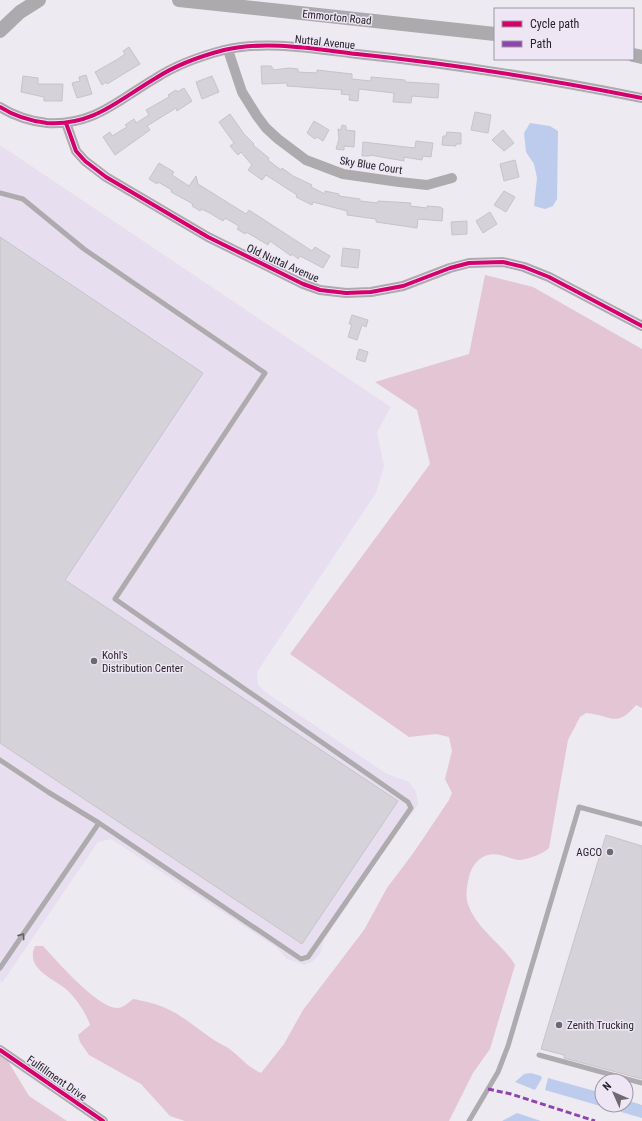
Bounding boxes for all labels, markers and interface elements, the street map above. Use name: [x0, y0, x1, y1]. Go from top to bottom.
street label: Emmorton Road: [302, 7, 372, 28]
legend: [494, 8, 634, 60]
text: Cycle path: [530, 17, 580, 31]
street label: Nuttal Avenue: [294, 33, 356, 52]
text: Path: [530, 37, 552, 51]
street label: Sky Blue Court: [339, 154, 403, 177]
street label: Old Nuttal Avenue: [245, 242, 321, 285]
place label: Kohl's Distribution Center: [102, 649, 184, 675]
marker: Kohl's Distribution Center: [89, 656, 99, 666]
place label: AGCO: [576, 846, 602, 859]
marker: AGCO: [605, 847, 615, 857]
one-way arrow: [17, 933, 24, 940]
place label: Zenith Trucking: [567, 1019, 634, 1032]
marker: Zenith Trucking: [554, 1020, 564, 1030]
street label: Fulfillment Drive: [24, 1053, 89, 1104]
north arrow: [594, 1073, 634, 1113]
text: N: [600, 1079, 614, 1093]

